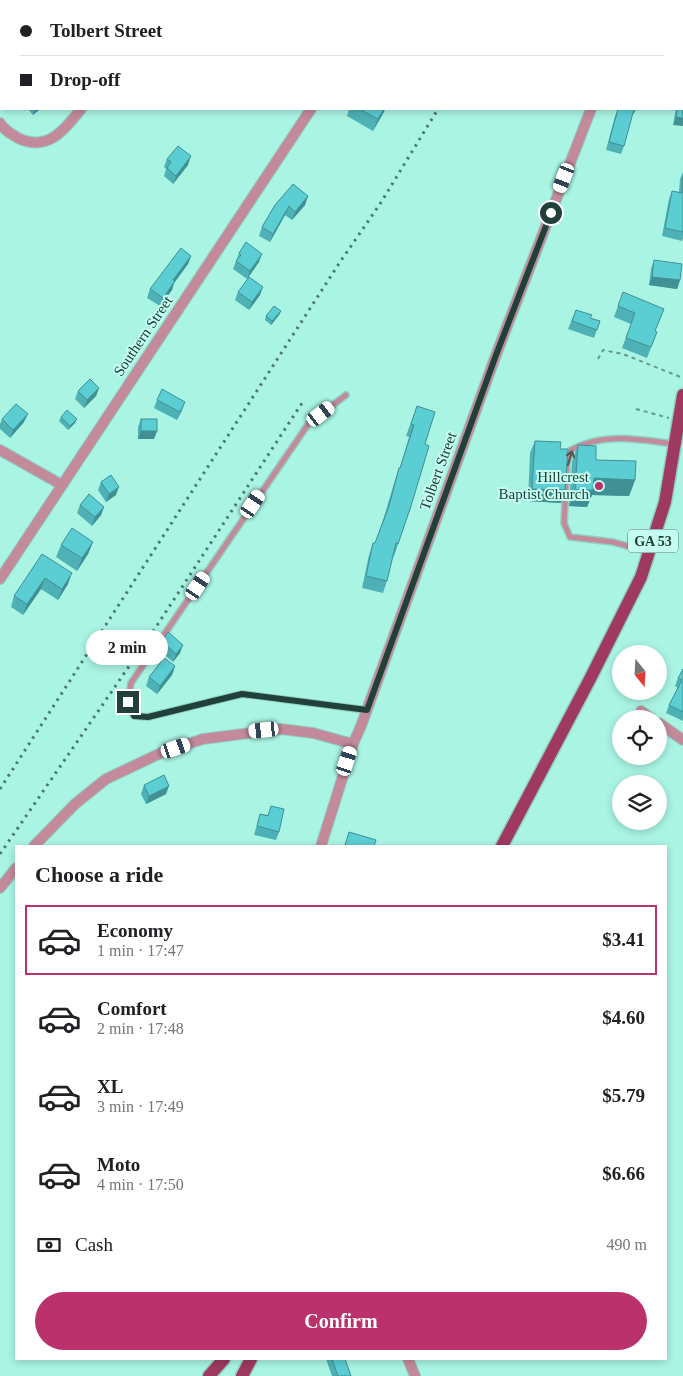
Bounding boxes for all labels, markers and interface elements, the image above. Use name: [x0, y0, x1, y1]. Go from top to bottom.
text: Tolbert Street: [50, 20, 162, 41]
text: Drop-off: [50, 69, 120, 90]
car: [551, 161, 576, 195]
route start: [540, 202, 562, 224]
street label: Southern Street: [110, 292, 176, 379]
car: [304, 399, 337, 429]
street label: Tolbert Street: [416, 429, 460, 512]
one-way arrow: [565, 450, 575, 466]
place label: Hillcrest Baptist Church: [499, 469, 590, 502]
marker: Hillcrest Baptist Church: [593, 480, 605, 492]
car: [238, 487, 267, 521]
road number: GA 53: [628, 530, 678, 552]
car: [183, 569, 212, 603]
callout: 2 min: [87, 630, 169, 664]
text: 2 min: [108, 639, 146, 656]
north arrow: [612, 645, 668, 700]
map controls: [612, 645, 667, 830]
route end: [117, 691, 139, 713]
button: locate: [612, 710, 667, 765]
car: [248, 721, 279, 739]
car: [159, 736, 192, 760]
car: [335, 744, 358, 778]
button: layers: [612, 775, 667, 830]
text: Choose a ride: [35, 862, 163, 887]
icon: car: [37, 918, 82, 963]
text: Economy: [97, 920, 173, 941]
text: $3.41: [602, 929, 645, 950]
text: 1 min · 17:47: [97, 942, 184, 959]
icon: car: [37, 996, 82, 1041]
text: Comfort: [97, 998, 167, 1019]
text: $4.60: [602, 1007, 645, 1028]
text: 2 min · 17:48: [97, 1020, 184, 1037]
icon: car: [37, 1074, 82, 1119]
text: XL: [97, 1076, 123, 1097]
text: $5.79: [602, 1085, 645, 1106]
text: 3 min · 17:49: [97, 1098, 184, 1115]
icon: car: [37, 1152, 82, 1197]
text: Moto: [97, 1154, 140, 1175]
text: $6.66: [602, 1163, 645, 1184]
text: 4 min · 17:50: [97, 1176, 184, 1193]
icon: cash: [35, 1231, 63, 1259]
text: Cash: [75, 1234, 113, 1255]
text: 490 m: [607, 1236, 647, 1253]
button: Confirm: [35, 1292, 647, 1350]

